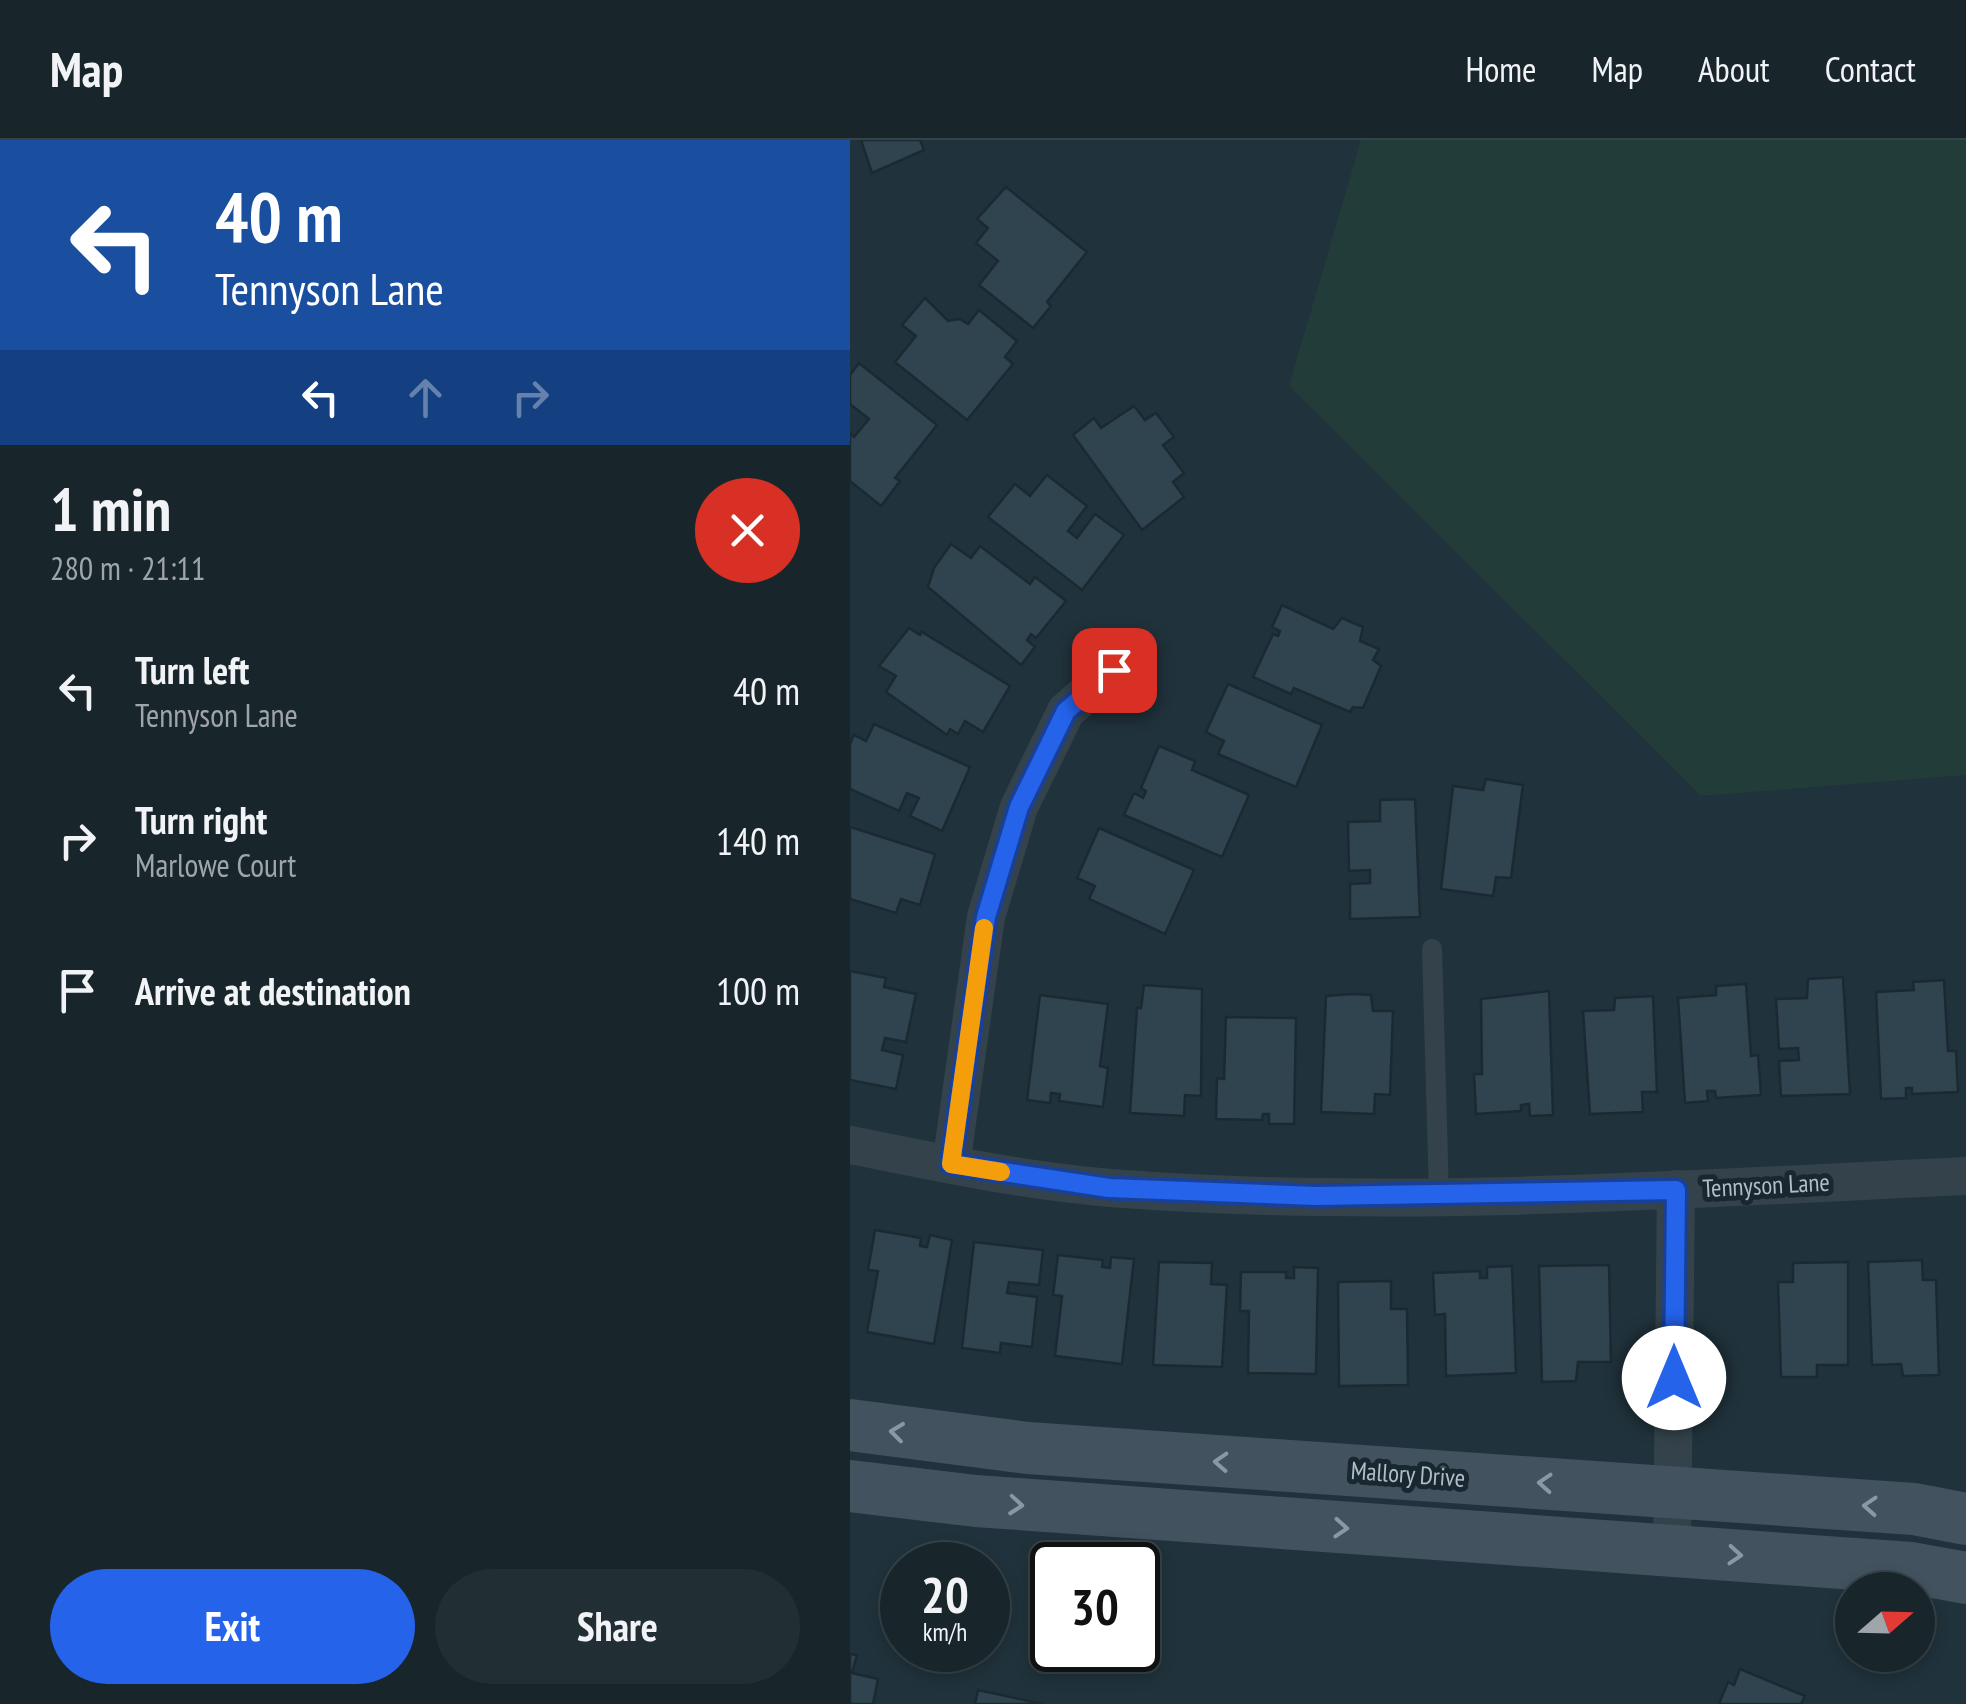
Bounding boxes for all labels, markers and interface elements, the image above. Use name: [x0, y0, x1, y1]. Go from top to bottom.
text: Map: [50, 38, 123, 100]
text: Home: [1465, 46, 1537, 92]
text: Map: [1592, 46, 1643, 92]
text: About: [1698, 46, 1770, 92]
text: Contact: [1825, 46, 1916, 92]
text: 40 m: [215, 171, 343, 261]
icon: left: [50, 180, 180, 310]
text: Tennyson Lane: [215, 259, 444, 317]
icon: left: [293, 370, 348, 425]
icon: ahead: [398, 370, 453, 425]
icon: right: [503, 370, 558, 425]
text: 1 min: [50, 470, 171, 548]
button: close: [695, 478, 800, 583]
text: 280 m · 21:11: [50, 547, 205, 589]
pin: [1072, 628, 1157, 713]
icon: arrive: [1087, 643, 1142, 698]
text: Turn left: [135, 645, 249, 694]
icon: left: [50, 663, 105, 718]
text: 40 m: [733, 666, 800, 715]
text: Tennyson Lane: [135, 694, 298, 736]
text: Turn right: [135, 795, 267, 844]
icon: right: [50, 813, 105, 868]
text: 140 m: [716, 816, 800, 865]
text: Marlowe Court: [135, 844, 296, 886]
icon: arrive: [50, 963, 105, 1018]
text: Arrive at destination: [135, 966, 411, 1015]
text: 100 m: [716, 966, 800, 1015]
street label: Tennyson Lane: [1702, 1166, 1830, 1204]
position arrow: [1622, 1326, 1726, 1430]
one-way arrow: [889, 1423, 906, 1444]
one-way arrow: [1213, 1452, 1229, 1473]
street label: Mallory Drive: [1350, 1454, 1466, 1494]
one-way arrow: [1537, 1472, 1553, 1494]
one-way arrow: [1009, 1493, 1025, 1515]
one-way arrow: [1861, 1495, 1877, 1517]
one-way arrow: [1333, 1517, 1349, 1538]
speed limit sign: 30: [1030, 1542, 1160, 1672]
one-way arrow: [1727, 1544, 1743, 1565]
text: 20: [921, 1562, 969, 1627]
button: Exit: [50, 1569, 415, 1684]
button: Share: [435, 1569, 800, 1684]
north arrow: [1835, 1572, 1935, 1672]
map controls: [1835, 1572, 1935, 1672]
text: km/h: [923, 1616, 967, 1648]

